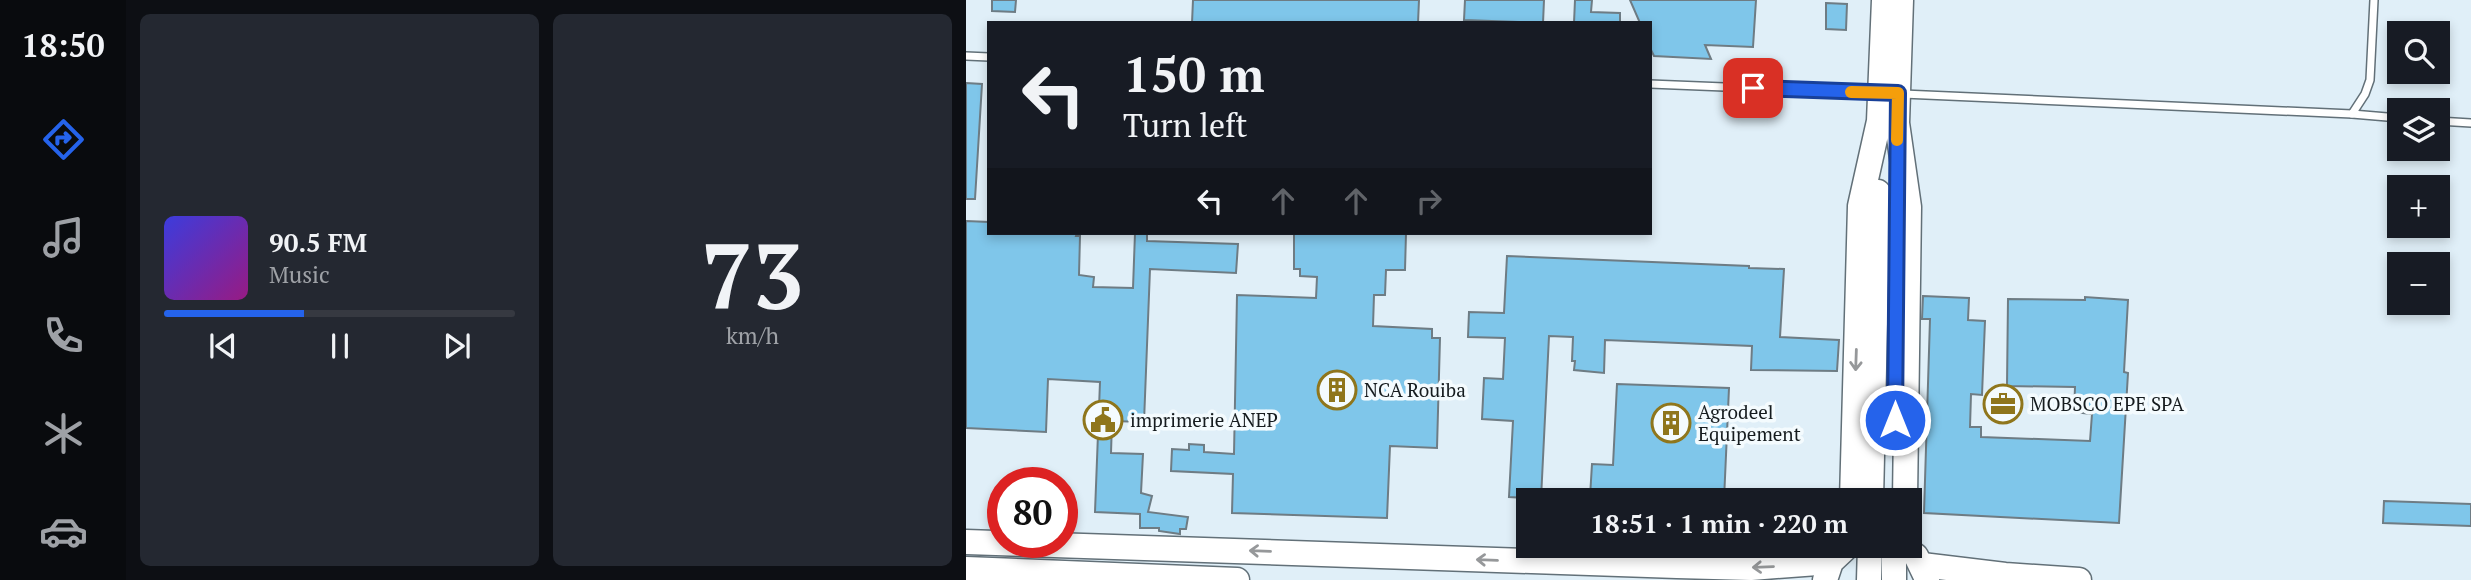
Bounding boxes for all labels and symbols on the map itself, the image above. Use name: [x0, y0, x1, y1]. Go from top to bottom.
pin: [1723, 58, 1783, 118]
one-way arrow: [1850, 348, 1863, 371]
building icon: NCA Rouiba: [1316, 369, 1358, 411]
place label: NCA Rouiba: [1364, 377, 1466, 402]
position arrow: [1858, 383, 1932, 457]
office icon: MOBSCO EPE SPA: [1982, 383, 2024, 425]
place label: MOBSCO EPE SPA: [2030, 391, 2184, 416]
public building icon: imprimerie ANEP: [1082, 399, 1124, 441]
place label: Agrodeel Equipement: [1698, 399, 1801, 446]
building icon: Agrodeel Equipement: [1650, 402, 1692, 444]
place label: imprimerie ANEP: [1130, 407, 1278, 432]
speed limit sign: 80: [987, 467, 1078, 558]
one-way arrow: [1249, 544, 1272, 558]
one-way arrow: [1476, 554, 1499, 567]
one-way arrow: [1752, 560, 1775, 573]

